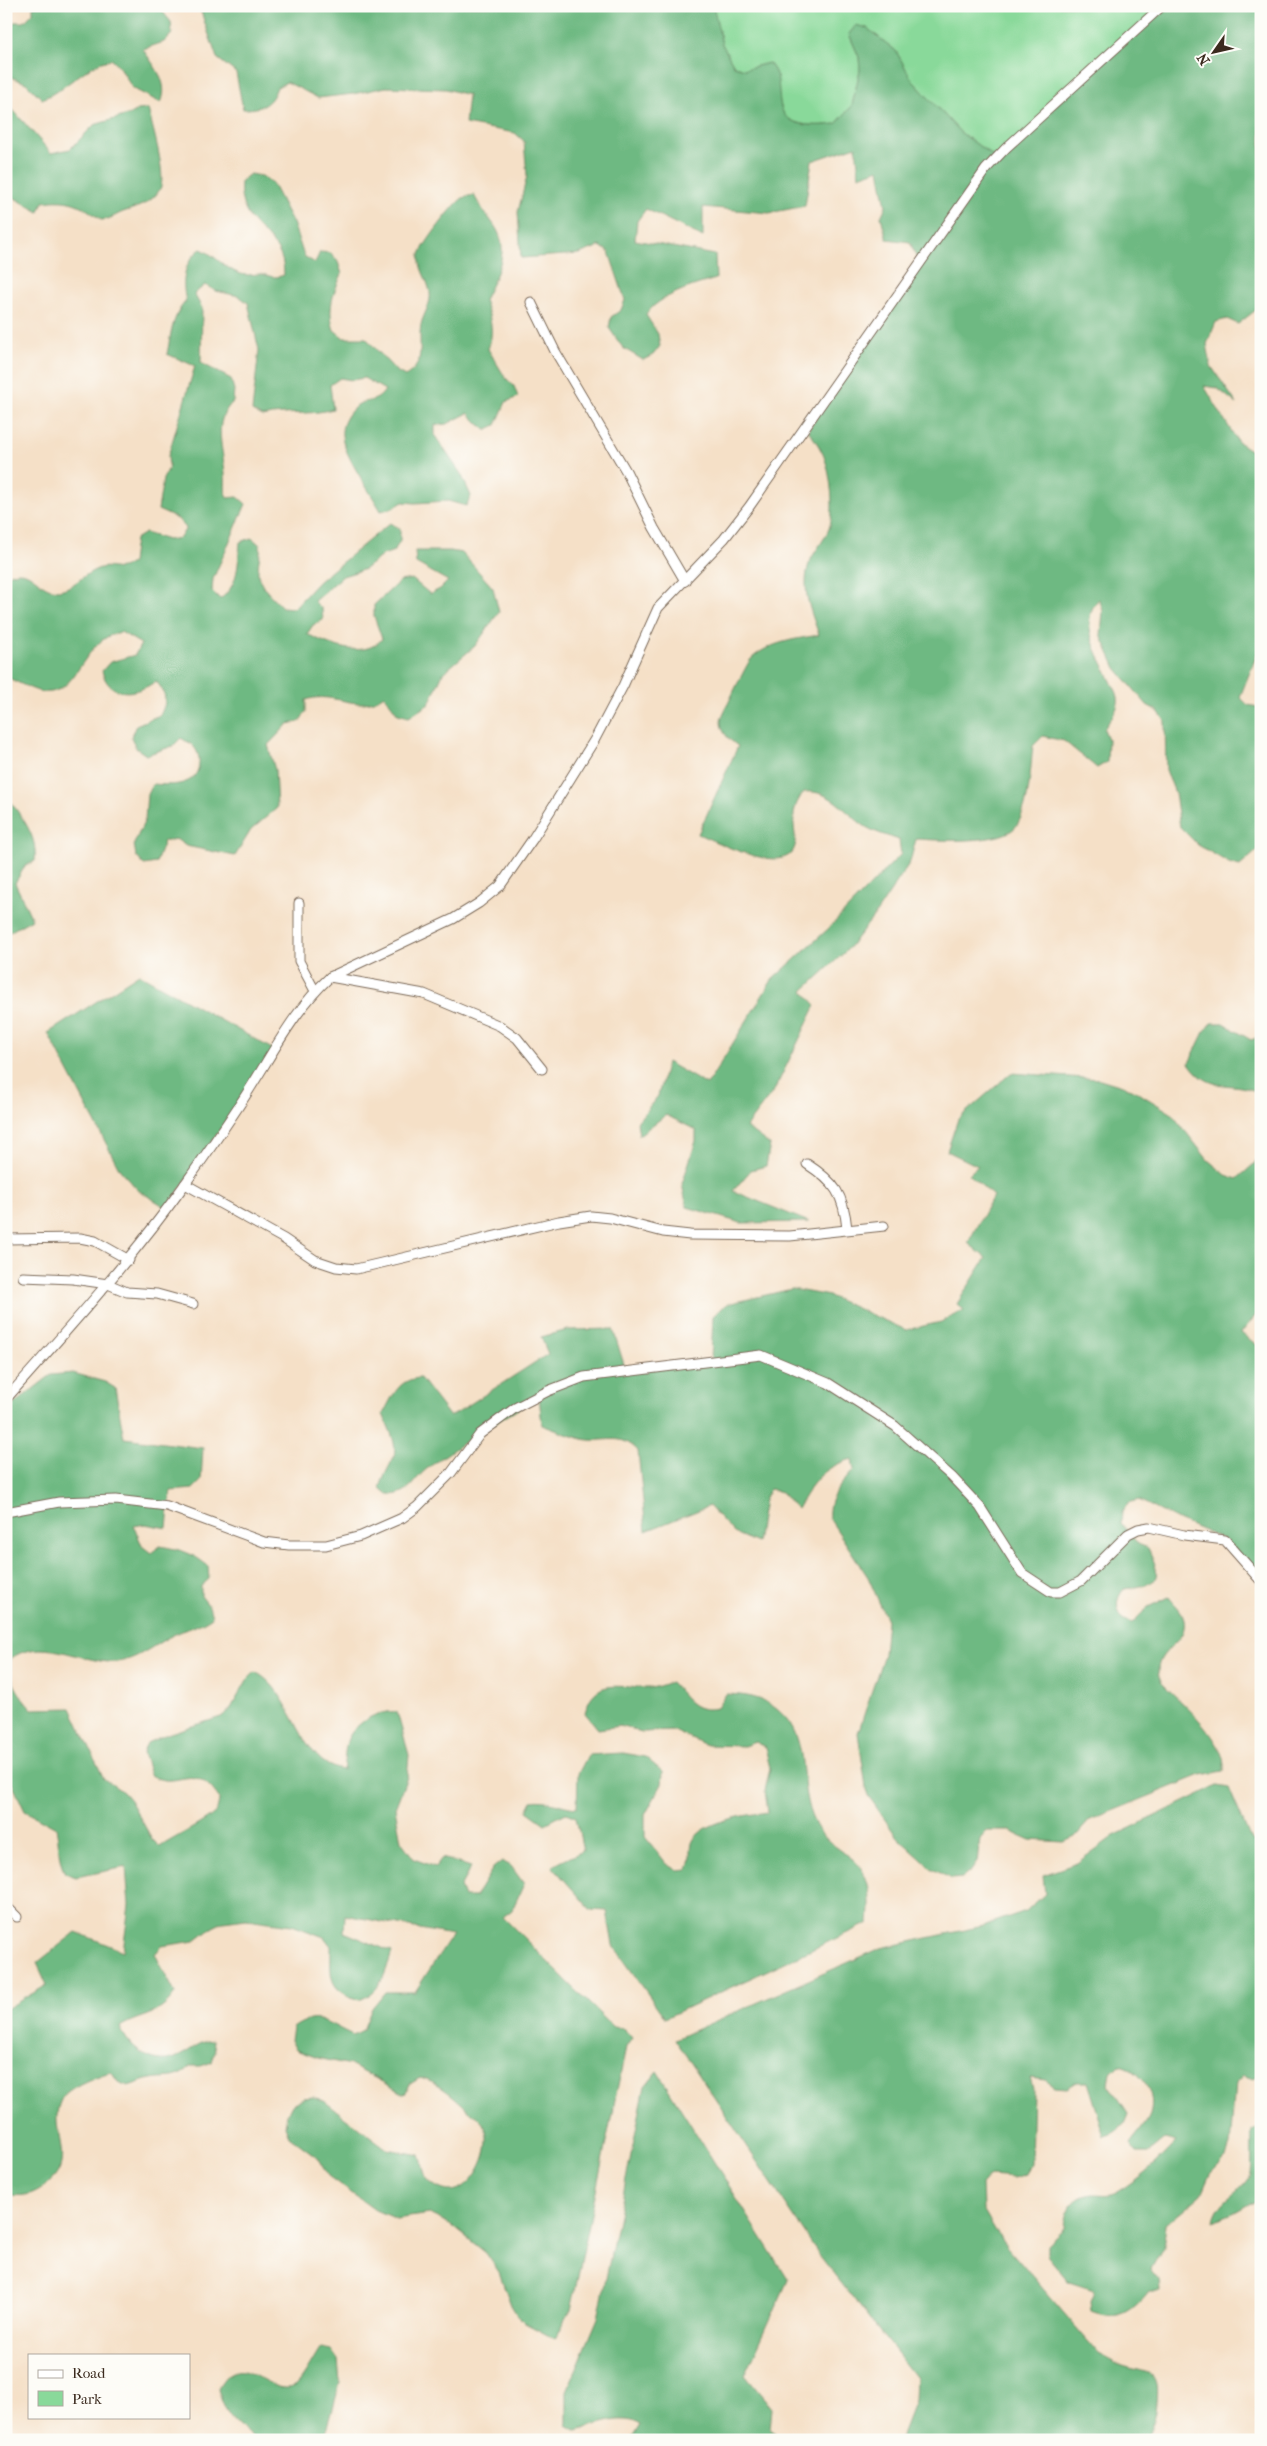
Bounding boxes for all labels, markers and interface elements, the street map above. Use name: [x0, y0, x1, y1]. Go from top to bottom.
north arrow: [1190, 28, 1240, 78]
text: N: [1193, 50, 1214, 68]
legend: [28, 2354, 190, 2418]
text: Road: [72, 2364, 106, 2382]
text: Park: [72, 2390, 102, 2408]

